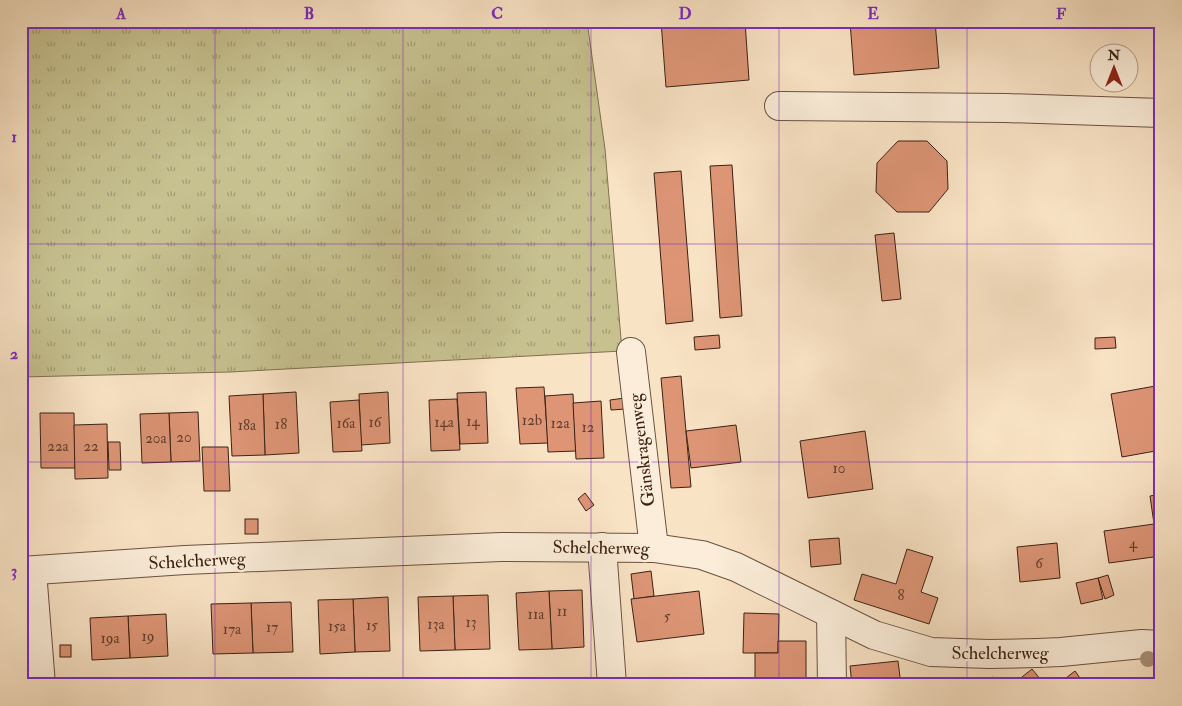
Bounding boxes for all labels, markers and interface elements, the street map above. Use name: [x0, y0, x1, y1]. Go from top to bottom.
text: A: [115, 4, 127, 24]
text: B: [304, 4, 314, 24]
text: C: [491, 4, 503, 24]
text: D: [678, 4, 692, 24]
text: E: [867, 4, 879, 24]
text: F: [1056, 4, 1066, 24]
north arrow: [1090, 42, 1140, 92]
text: N: [1107, 47, 1121, 64]
text: 1: [11, 127, 17, 147]
text: 2: [10, 344, 18, 364]
street label: Gänskragenweg: [624, 391, 660, 508]
house number: 12b: [522, 411, 542, 430]
house number: 14: [466, 412, 481, 431]
house number: 16: [369, 413, 383, 432]
house number: 14a: [434, 413, 455, 432]
house number: 16a: [336, 414, 356, 433]
house number: 12a: [550, 414, 570, 433]
house number: 18: [275, 415, 287, 434]
house number: 18a: [238, 416, 257, 435]
house number: 12: [582, 418, 595, 437]
house number: 20: [176, 428, 192, 447]
house number: 20a: [145, 429, 168, 448]
house number: 22a: [47, 437, 70, 456]
house number: 22: [83, 437, 99, 456]
house number: 10: [833, 459, 845, 478]
house number: 4: [1129, 534, 1138, 553]
street label: Schelcherweg: [552, 536, 651, 560]
street label: Schelcherweg: [148, 547, 247, 575]
house number: 6: [1035, 554, 1044, 573]
text: 3: [11, 561, 17, 581]
house number: 8: [897, 586, 905, 605]
house number: 11: [557, 602, 567, 621]
house number: 11a: [528, 605, 545, 624]
house number: 5: [664, 607, 671, 626]
house number: 13: [465, 613, 477, 632]
house number: 13a: [427, 615, 445, 634]
house number: 15: [366, 616, 378, 635]
house number: 15a: [328, 617, 347, 636]
house number: 17: [266, 618, 278, 637]
house number: 17a: [223, 620, 242, 639]
house number: 19: [142, 627, 154, 646]
house number: 19a: [100, 629, 120, 648]
street label: Schelcherweg: [951, 642, 1050, 665]

